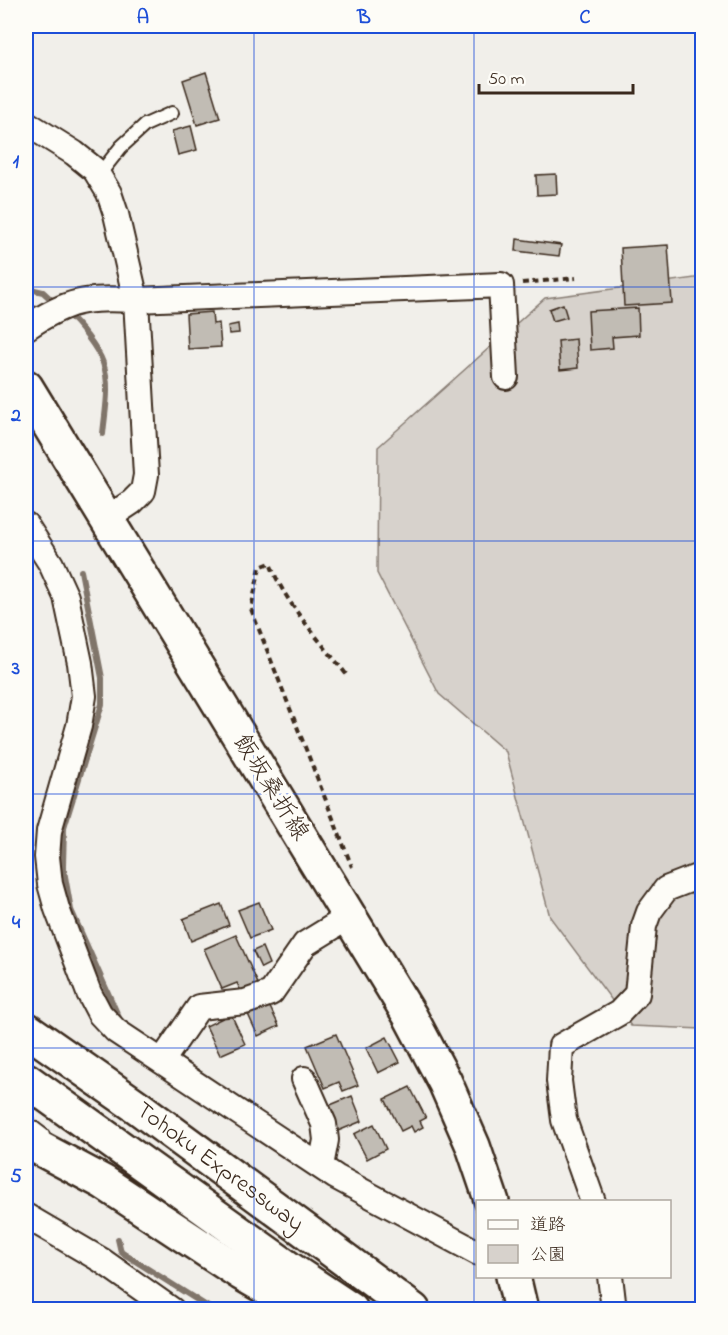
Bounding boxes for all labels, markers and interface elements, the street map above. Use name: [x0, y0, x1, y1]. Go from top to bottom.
text: A: [137, 4, 149, 33]
text: B: [356, 4, 371, 33]
text: C: [580, 4, 591, 33]
scale bar: [479, 57, 634, 95]
text: 50 m: [488, 67, 525, 93]
text: 1: [13, 148, 20, 177]
text: 2: [10, 402, 21, 431]
text: 3: [11, 655, 20, 684]
street label: 飯坂桑折線: [223, 728, 317, 848]
text: 4: [12, 909, 21, 938]
street label: Tohoku Expressway: [128, 1094, 311, 1242]
text: 5: [10, 1163, 22, 1192]
legend: [476, 1200, 671, 1278]
text: 道路: [530, 1213, 566, 1239]
text: 公園: [530, 1243, 566, 1269]

